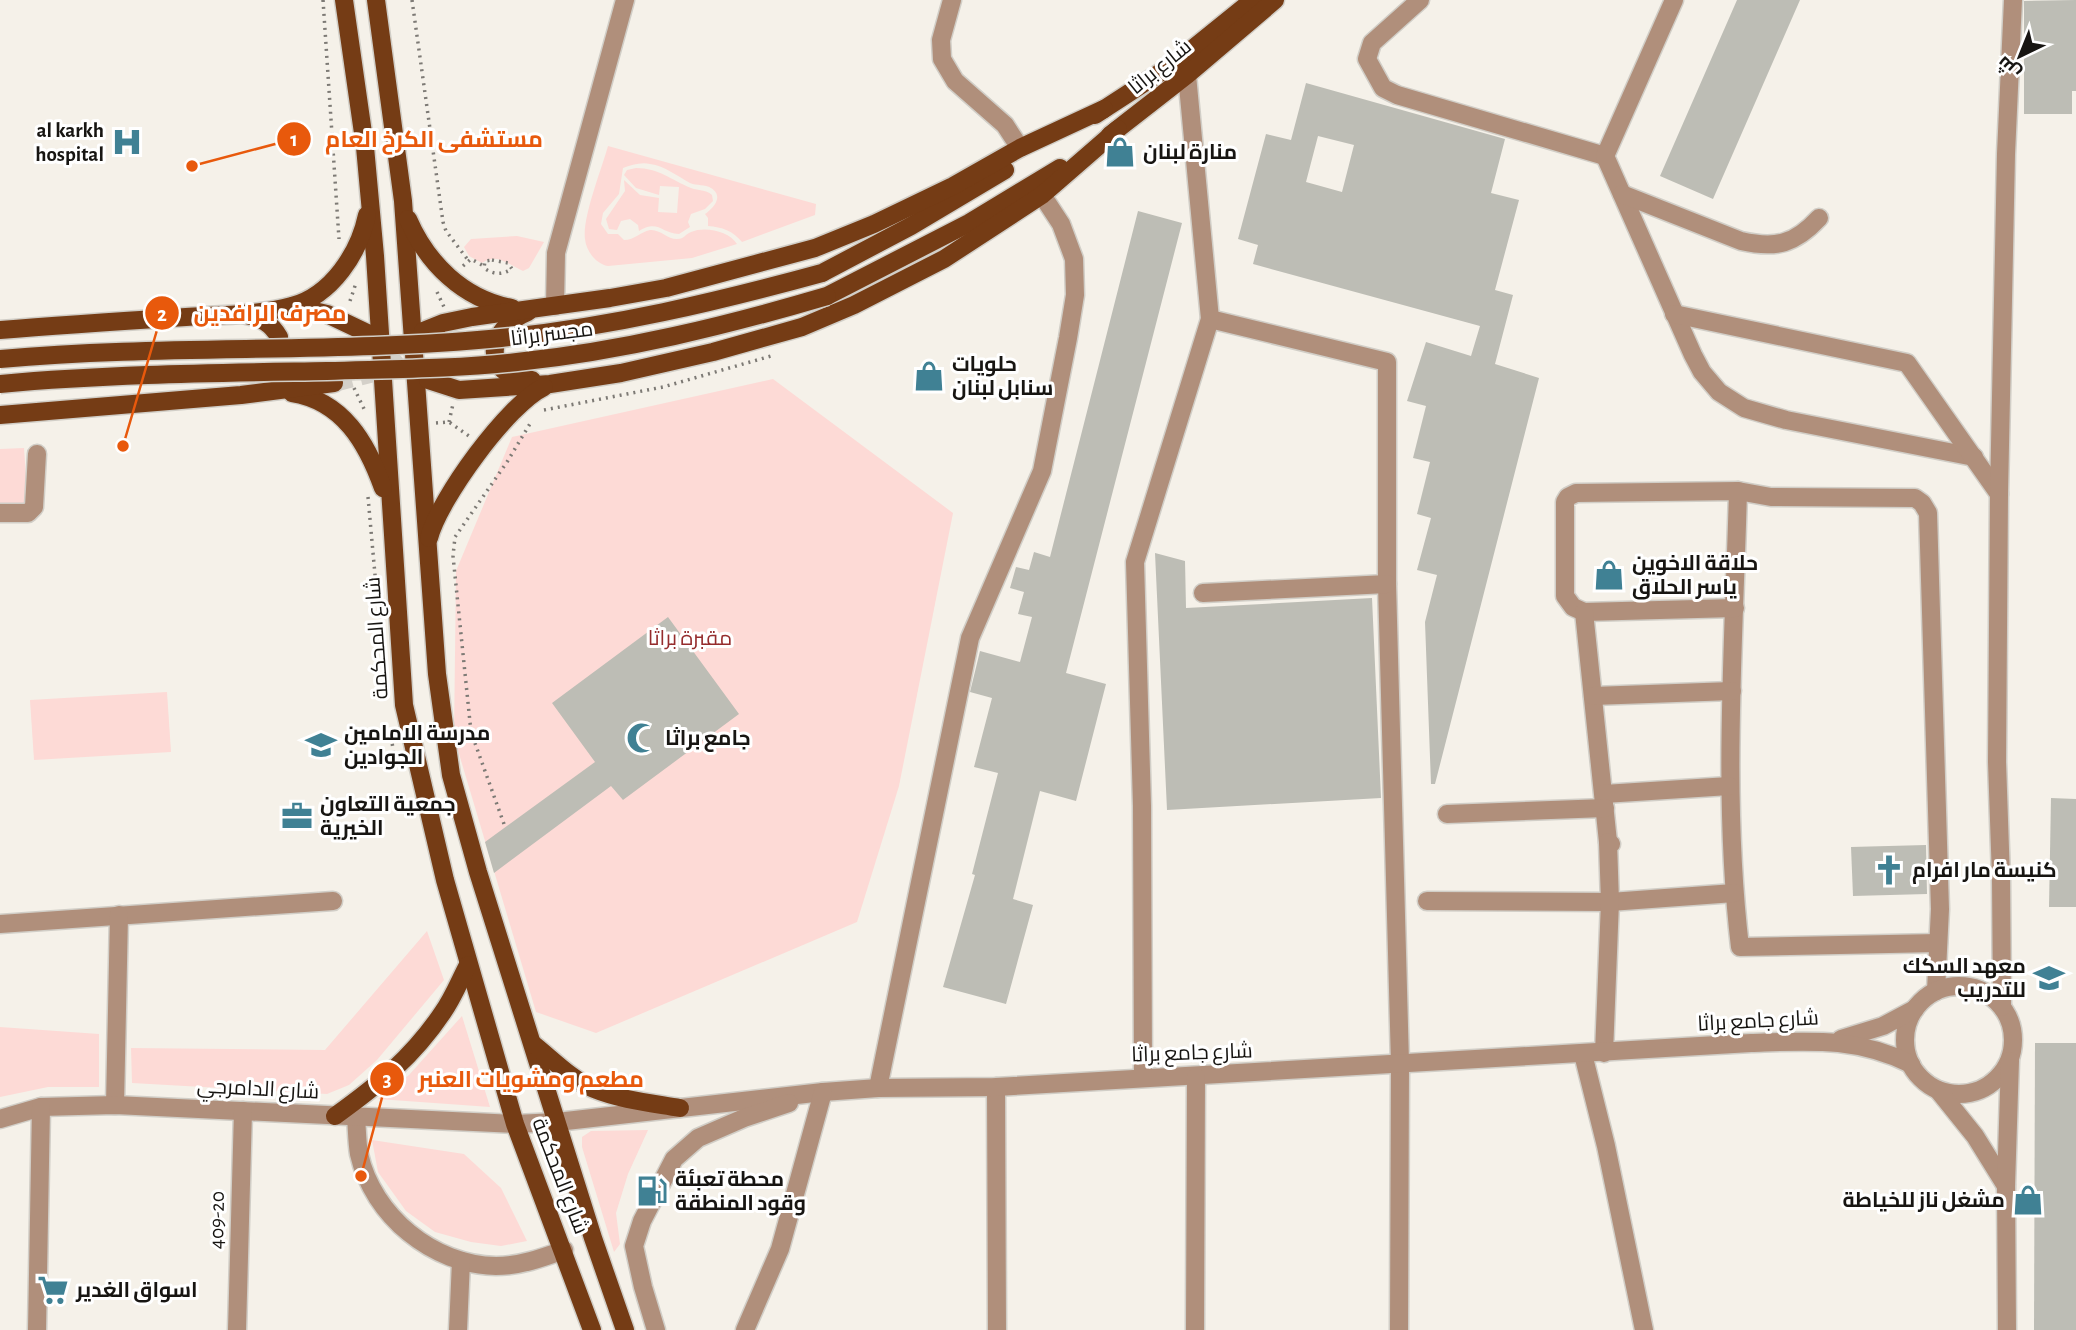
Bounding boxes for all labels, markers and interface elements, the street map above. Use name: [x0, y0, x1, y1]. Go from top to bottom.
north arrow: [1985, 21, 2055, 91]
street label: شارع براثا: [1125, 36, 1197, 101]
text: ش: [1993, 51, 2026, 83]
callout: مستشفى الكرخ العام: [276, 117, 557, 161]
place label: al karkh hospital: [35, 120, 104, 165]
hospital icon: al karkh hospital: [110, 125, 144, 159]
text: مستشفى الكرخ العام: [325, 127, 543, 155]
text: 1: [290, 129, 298, 150]
shop icon: منارة لبنان: [1103, 135, 1137, 169]
place label: منارة لبنان: [1143, 142, 1237, 164]
callout: مصرف الرافدين: [145, 291, 361, 335]
text: مصرف الرافدين: [194, 303, 346, 327]
text: 2: [157, 304, 167, 325]
street label: مجسر براثا: [510, 319, 595, 350]
place label: حلويات سنابل لبنان: [952, 354, 1053, 400]
shop icon: حلويات سنابل لبنان: [912, 359, 946, 393]
place label: حلاقة الاخوين ياسر الحلاق: [1632, 553, 1758, 600]
shop icon: حلاقة الاخوين ياسر الحلاق: [1592, 558, 1626, 592]
street label: شارع المحكمة: [362, 576, 395, 700]
park label: مقبرة براثا: [648, 628, 732, 650]
mosque icon: جامع براثا: [625, 721, 659, 755]
place label: مدرسة الامامين الجوادين: [344, 723, 491, 770]
place label: جامع براثا: [665, 727, 751, 752]
school or university icon: مدرسة الامامين الجوادين: [304, 728, 338, 762]
place label: جمعية التعاون الخيرية: [320, 794, 456, 840]
office icon: جمعية التعاون الخيرية: [280, 799, 314, 833]
church icon: كنيسة مار افرام: [1872, 853, 1906, 887]
place label: كنيسة مار افرام: [1912, 860, 2057, 884]
place label: معهد السكك للتدريب: [1903, 956, 2026, 1002]
school or university icon: معهد السكك للتدريب: [2032, 961, 2066, 995]
street label: شارع جامع براثا: [1697, 1007, 1819, 1038]
street label: شارع جامع براثا: [1131, 1040, 1253, 1069]
callout: مطعم ومشويات العنبر: [369, 1057, 658, 1101]
text: مطعم ومشويات العنبر: [417, 1067, 644, 1095]
text: 3: [382, 1069, 392, 1090]
street label: شارع الدامرجي: [196, 1075, 320, 1108]
street label: شارع المحكمة: [525, 1115, 592, 1238]
place label: محطة تعبئة وقود المنطقة: [675, 1169, 806, 1216]
fuel station icon: محطة تعبئة وقود المنطقة: [635, 1174, 669, 1208]
shop icon: مشغل ناز للخياطة: [2011, 1183, 2045, 1217]
place label: مشغل ناز للخياطة: [1843, 1189, 2005, 1212]
street label: 409-20: [206, 1191, 228, 1249]
supermarket icon: اسواق الغدير: [36, 1273, 70, 1307]
place label: اسواق الغدير: [75, 1280, 198, 1303]

